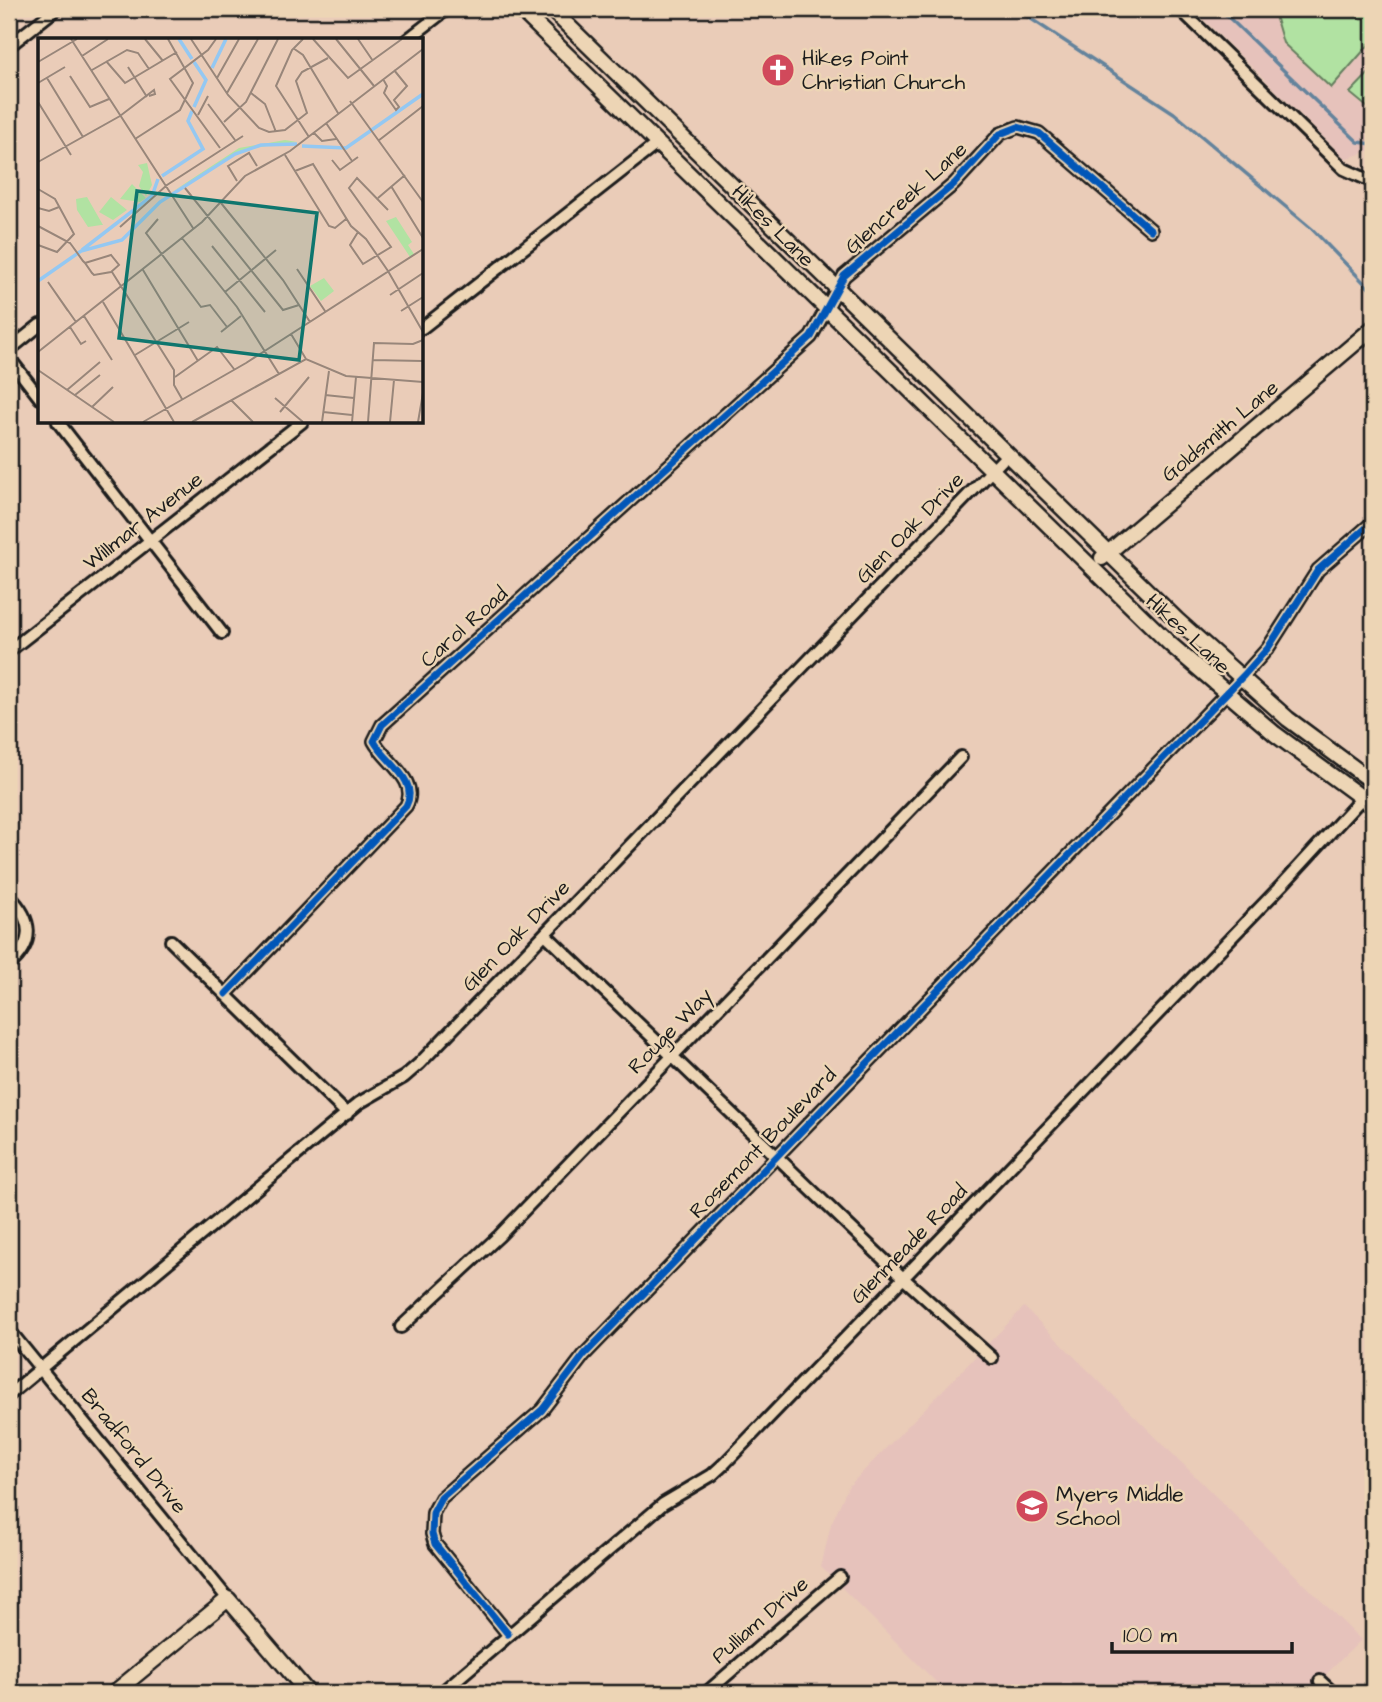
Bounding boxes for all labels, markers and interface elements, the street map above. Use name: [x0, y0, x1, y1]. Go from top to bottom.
inset map: [38, 38, 424, 424]
place label: Hikes Point Christian Church: [802, 44, 966, 97]
church icon: Hikes Point Christian Church: [759, 51, 797, 89]
street label: Glencreek Lane: [838, 135, 974, 261]
street label: Hikes Lane: [725, 178, 821, 274]
street label: Goldsmith Lane: [1155, 373, 1285, 489]
street label: Willmar Avenue: [77, 465, 209, 577]
street label: Glen Oak Drive: [849, 466, 971, 590]
street label: Carol Road: [414, 580, 514, 674]
street label: Hikes Lane: [1139, 587, 1237, 681]
street label: Glen Oak Drive: [455, 874, 577, 998]
street label: Rouge Way: [621, 981, 720, 1082]
street label: Rosemont Boulevard: [683, 1061, 843, 1225]
street label: Glenmeade Road: [844, 1177, 974, 1310]
street label: Bradford Drive: [74, 1382, 194, 1520]
place label: Myers Middle School: [1056, 1480, 1184, 1533]
school or university icon: Myers Middle School: [1013, 1487, 1051, 1525]
street label: Pulliam Drive: [705, 1570, 815, 1670]
scale bar: [1112, 1611, 1293, 1655]
text: 100 m: [1123, 1621, 1178, 1650]

